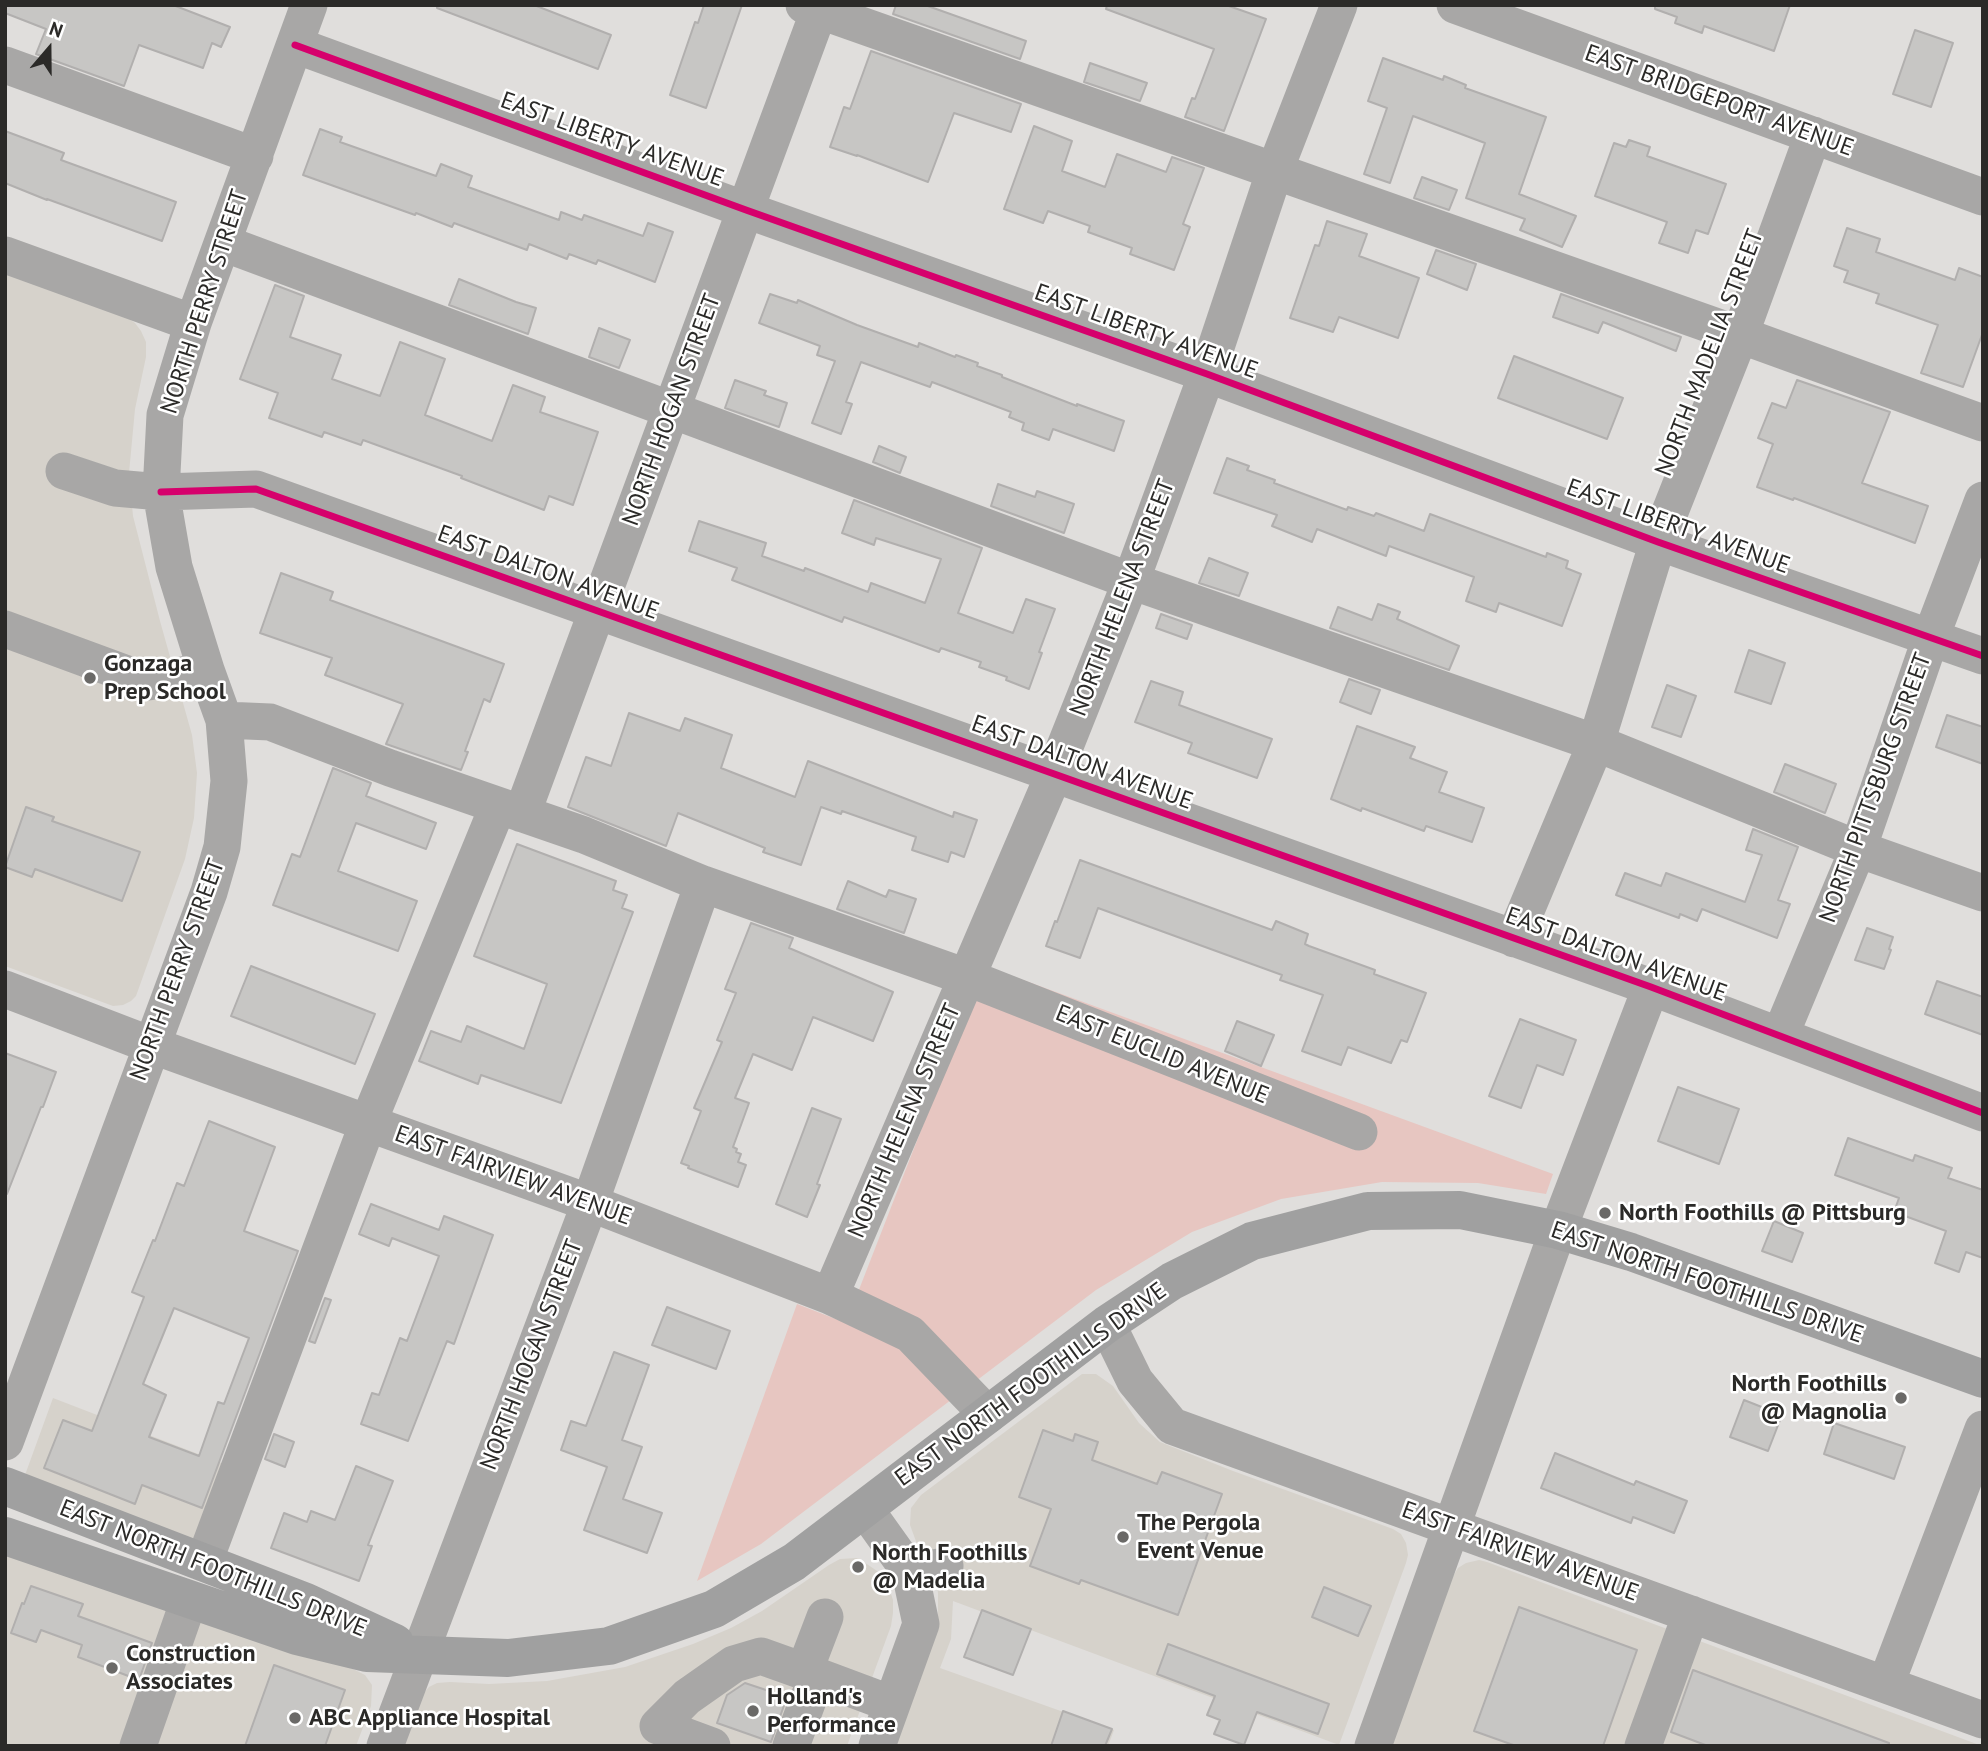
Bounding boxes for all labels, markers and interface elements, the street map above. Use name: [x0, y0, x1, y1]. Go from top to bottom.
north arrow: [14, 14, 84, 84]
text: N: [46, 16, 66, 43]
street label: EAST BRIDGEPORT AVENUE: [1581, 39, 1857, 163]
street label: EAST LIBERTY AVENUE: [496, 86, 728, 194]
street label: NORTH PERRY STREET: [155, 186, 255, 418]
street label: NORTH MADELIA STREET: [1650, 226, 1770, 480]
street label: EAST LIBERTY AVENUE: [1030, 278, 1262, 386]
street label: NORTH HOGAN STREET: [617, 290, 727, 530]
street label: EAST LIBERTY AVENUE: [1562, 473, 1794, 581]
street label: NORTH HELENA STREET: [1064, 475, 1182, 721]
street label: EAST DALTON AVENUE: [433, 520, 663, 626]
street label: NORTH PITTSBURG STREET: [1814, 649, 1938, 927]
place label: Gonzaga Prep School: [104, 650, 226, 706]
marker: Gonzaga Prep School: [82, 670, 98, 686]
street label: EAST DALTON AVENUE: [967, 710, 1197, 816]
street label: NORTH PERRY STREET: [124, 855, 232, 1085]
street label: EAST DALTON AVENUE: [1501, 902, 1731, 1008]
street label: EAST EUCLID AVENUE: [1051, 999, 1273, 1111]
street label: NORTH HELENA STREET: [843, 1000, 967, 1242]
street label: EAST FAIRVIEW AVENUE: [391, 1120, 635, 1232]
place label: North Foothills @ Pittsburg: [1619, 1199, 1906, 1227]
marker: North Foothills @ Pittsburg: [1597, 1205, 1613, 1221]
street label: EAST NORTH FOOTHILLS DRIVE: [1547, 1216, 1867, 1350]
street label: NORTH HOGAN STREET: [475, 1236, 589, 1474]
street label: EAST NORTH FOOTHILLS DRIVE: [890, 1277, 1172, 1493]
place label: North Foothills @ Magnolia: [1732, 1370, 1887, 1426]
marker: North Foothills @ Magnolia: [1893, 1390, 1909, 1406]
street label: EAST NORTH FOOTHILLS DRIVE: [55, 1494, 371, 1644]
street label: EAST FAIRVIEW AVENUE: [1398, 1496, 1642, 1608]
place label: The Pergola Event Venue: [1137, 1509, 1264, 1565]
marker: The Pergola Event Venue: [1115, 1529, 1131, 1545]
place label: North Foothills @ Madelia: [872, 1539, 1027, 1595]
marker: North Foothills @ Madelia: [850, 1559, 866, 1575]
place label: Construction Associates: [126, 1640, 256, 1696]
marker: Construction Associates: [104, 1660, 120, 1676]
place label: Holland's Performance: [767, 1683, 896, 1739]
marker: Holland's Performance: [745, 1703, 761, 1719]
place label: ABC Appliance Hospital: [309, 1704, 550, 1732]
marker: ABC Appliance Hospital: [287, 1710, 303, 1726]

